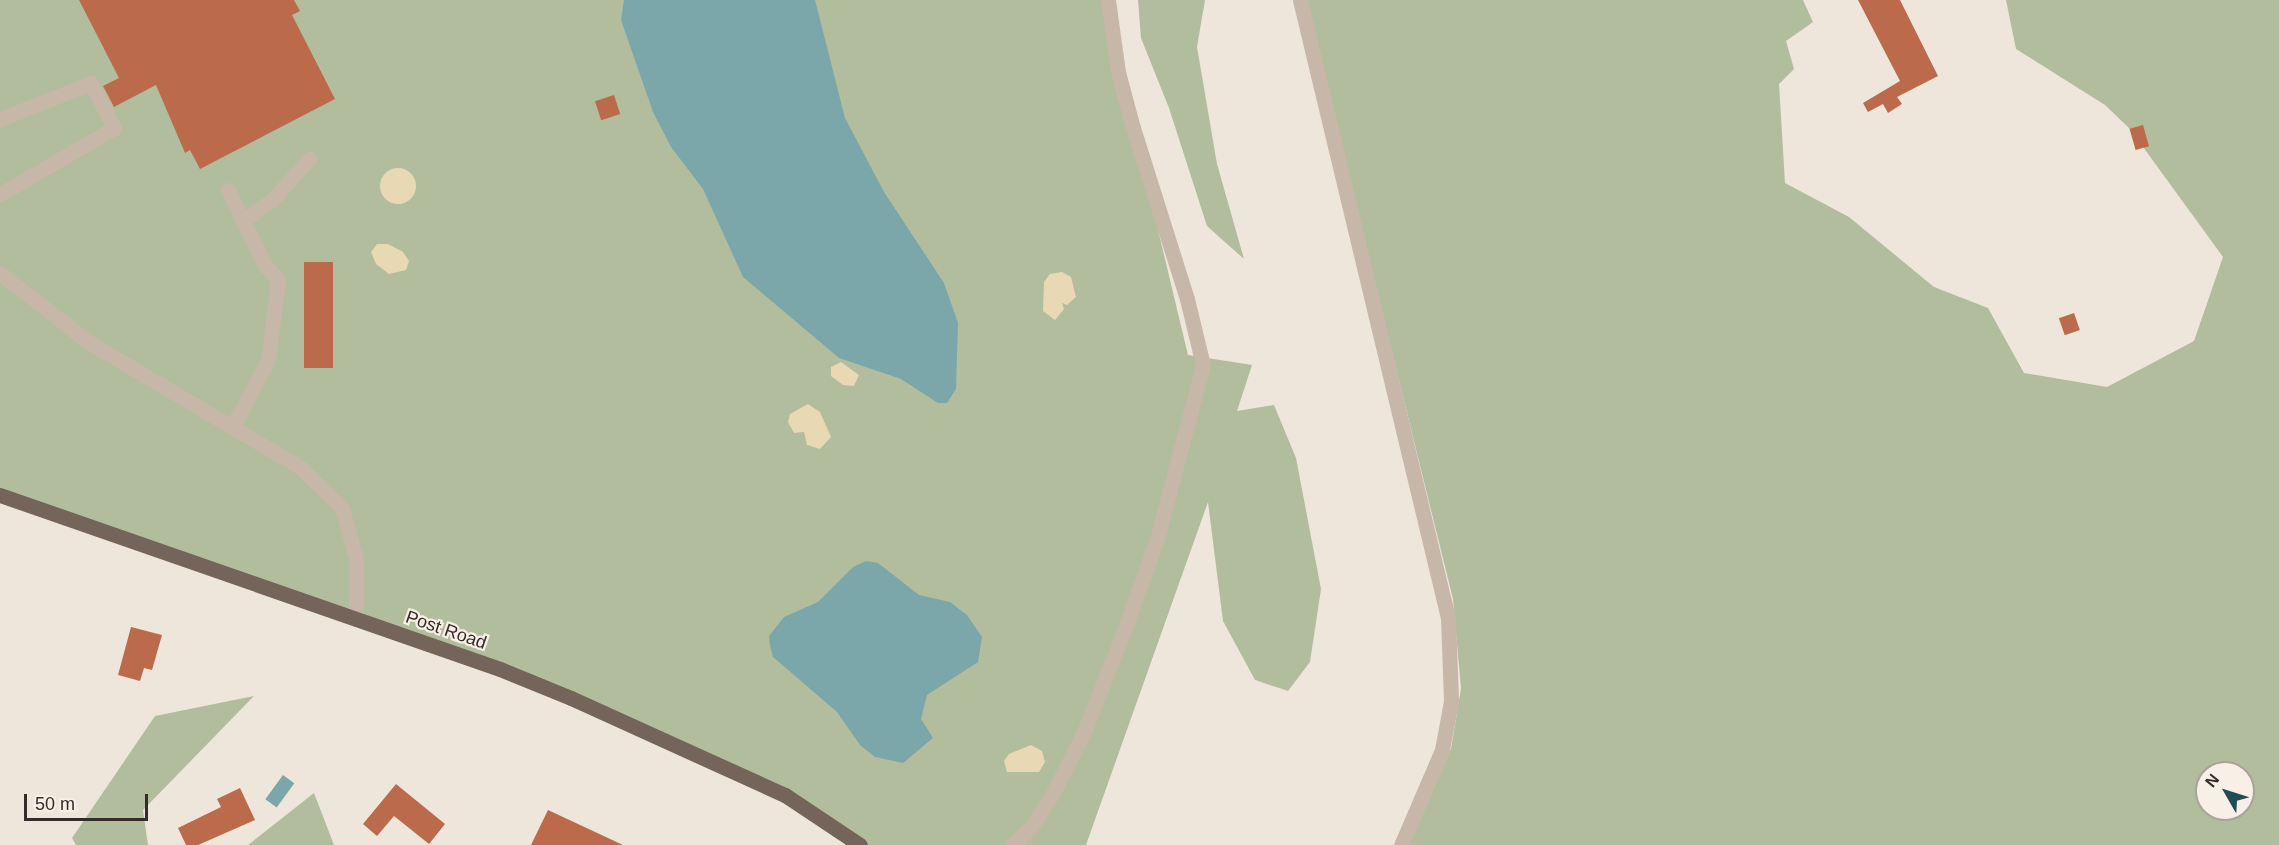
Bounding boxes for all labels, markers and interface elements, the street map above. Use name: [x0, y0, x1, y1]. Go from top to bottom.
street label: Post Road: [403, 606, 489, 654]
north arrow: [2195, 761, 2255, 821]
text: N: [2202, 771, 2222, 790]
scale bar: [27, 782, 152, 820]
text: 50 m: [35, 794, 75, 814]

